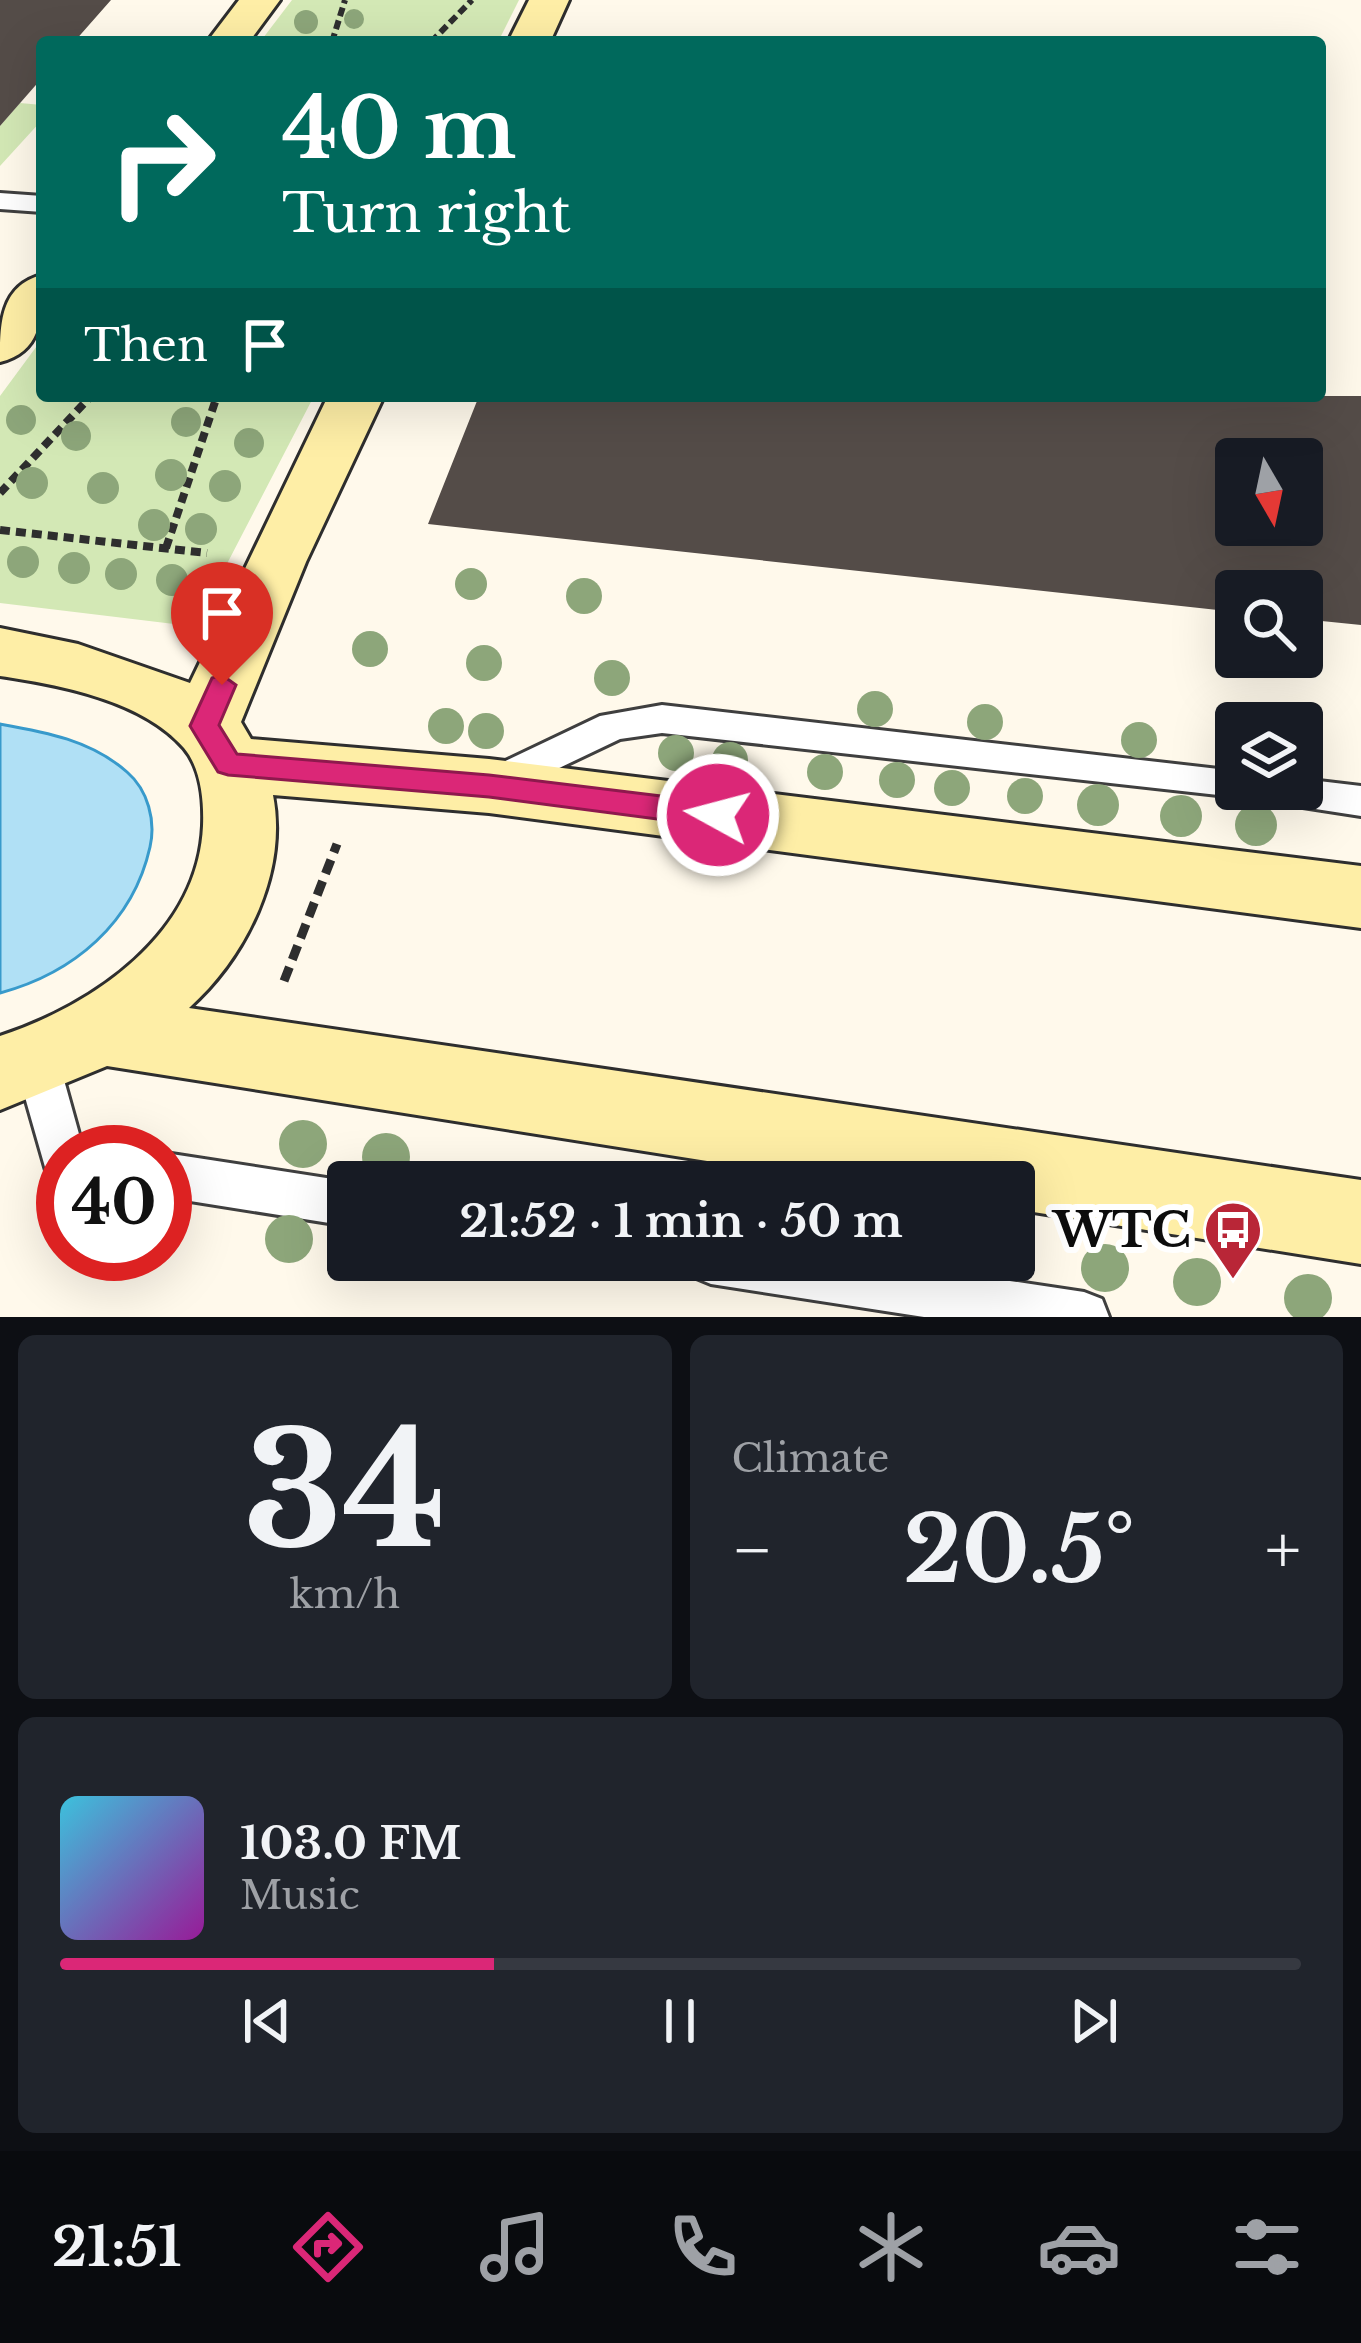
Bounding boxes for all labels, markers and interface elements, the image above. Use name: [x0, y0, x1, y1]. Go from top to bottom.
text: 40 m: [282, 77, 516, 181]
icon: right: [84, 84, 240, 240]
text: Turn right: [282, 180, 571, 247]
icon: arrive: [232, 312, 298, 378]
text: Then: [84, 317, 208, 373]
north arrow: [1215, 438, 1323, 546]
map controls: [1215, 438, 1323, 810]
pin: [171, 562, 273, 685]
button: search: [1215, 570, 1323, 678]
icon: arrive: [189, 580, 255, 646]
button: layers: [1215, 702, 1323, 810]
position arrow: [655, 752, 781, 878]
speed limit sign: 40: [36, 1125, 192, 1281]
text: 21:52 · 1 min · 50 m: [459, 1193, 903, 1249]
bus stop icon: WTC: [1202, 1199, 1264, 1281]
place label: WTC: [1051, 1200, 1191, 1260]
text: 34: [243, 1395, 446, 1588]
text: Climate: [732, 1434, 889, 1483]
text: 20.5°: [903, 1495, 1135, 1606]
text: −: [732, 1509, 773, 1591]
text: +: [1265, 1509, 1301, 1591]
text: km/h: [289, 1570, 400, 1619]
text: 103.0 FM: [240, 1815, 462, 1871]
text: Music: [240, 1871, 360, 1920]
icon: previous: [234, 1988, 300, 2054]
icon: pause: [647, 1988, 713, 2054]
icon: next: [1061, 1988, 1127, 2054]
icon: directions: [286, 2205, 370, 2289]
icon: music: [473, 2205, 557, 2289]
icon: phone: [661, 2205, 745, 2289]
icon: climate: [849, 2205, 933, 2289]
icon: car: [1037, 2205, 1121, 2289]
icon: filters: [1225, 2205, 1309, 2289]
text: 21:51: [52, 2214, 182, 2281]

